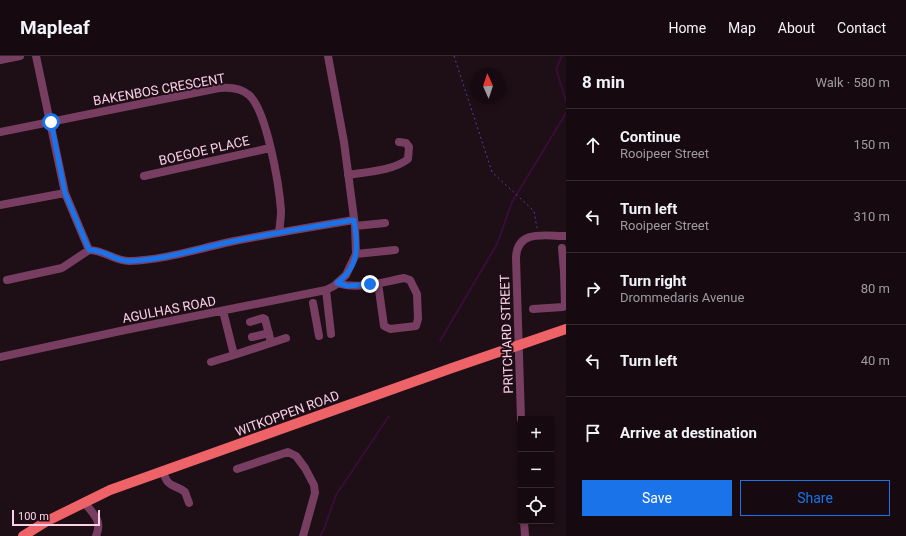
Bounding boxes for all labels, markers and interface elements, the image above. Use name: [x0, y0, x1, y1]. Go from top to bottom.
text: Mapleaf: [20, 16, 90, 39]
text: Home: [668, 20, 706, 36]
text: Map: [728, 20, 756, 36]
text: About: [778, 20, 815, 36]
text: Contact: [837, 20, 886, 36]
north arrow: [470, 68, 506, 104]
street label: BAKENBOS CRESCENT: [92, 70, 226, 108]
text: 8 min: [582, 72, 625, 92]
text: Walk · 580 m: [815, 75, 890, 90]
route start: [42, 113, 60, 131]
text: Continue: [620, 128, 681, 146]
street label: BOEGOE PLACE: [157, 133, 251, 168]
icon: ahead: [582, 134, 604, 156]
text: 150 m: [853, 137, 890, 152]
text: Rooipeer Street: [620, 146, 709, 161]
text: Turn left: [620, 200, 677, 218]
icon: left: [582, 206, 604, 228]
text: 310 m: [853, 209, 890, 224]
text: Rooipeer Street: [620, 218, 709, 233]
text: Turn right: [620, 272, 686, 290]
street label: PRITCHARD STREET: [497, 274, 516, 394]
route end: [361, 275, 379, 293]
icon: right: [582, 278, 604, 300]
text: 80 m: [861, 281, 890, 296]
text: Drommedaris Avenue: [620, 290, 744, 305]
street label: AGULHAS ROAD: [121, 293, 217, 326]
icon: left: [582, 350, 604, 372]
text: Turn left: [620, 352, 677, 370]
text: 40 m: [861, 353, 890, 368]
street label: WITKOPPEN ROAD: [233, 388, 341, 439]
map controls: [518, 416, 554, 524]
button: +: [518, 416, 554, 452]
icon: arrive: [582, 422, 604, 444]
text: Arrive at destination: [620, 424, 757, 442]
button: −: [518, 452, 554, 488]
button: Save: [582, 480, 732, 516]
button: Share: [740, 480, 890, 516]
button: locate: [518, 488, 554, 524]
scale bar: [12, 508, 100, 527]
text: 100 m: [18, 510, 49, 523]

